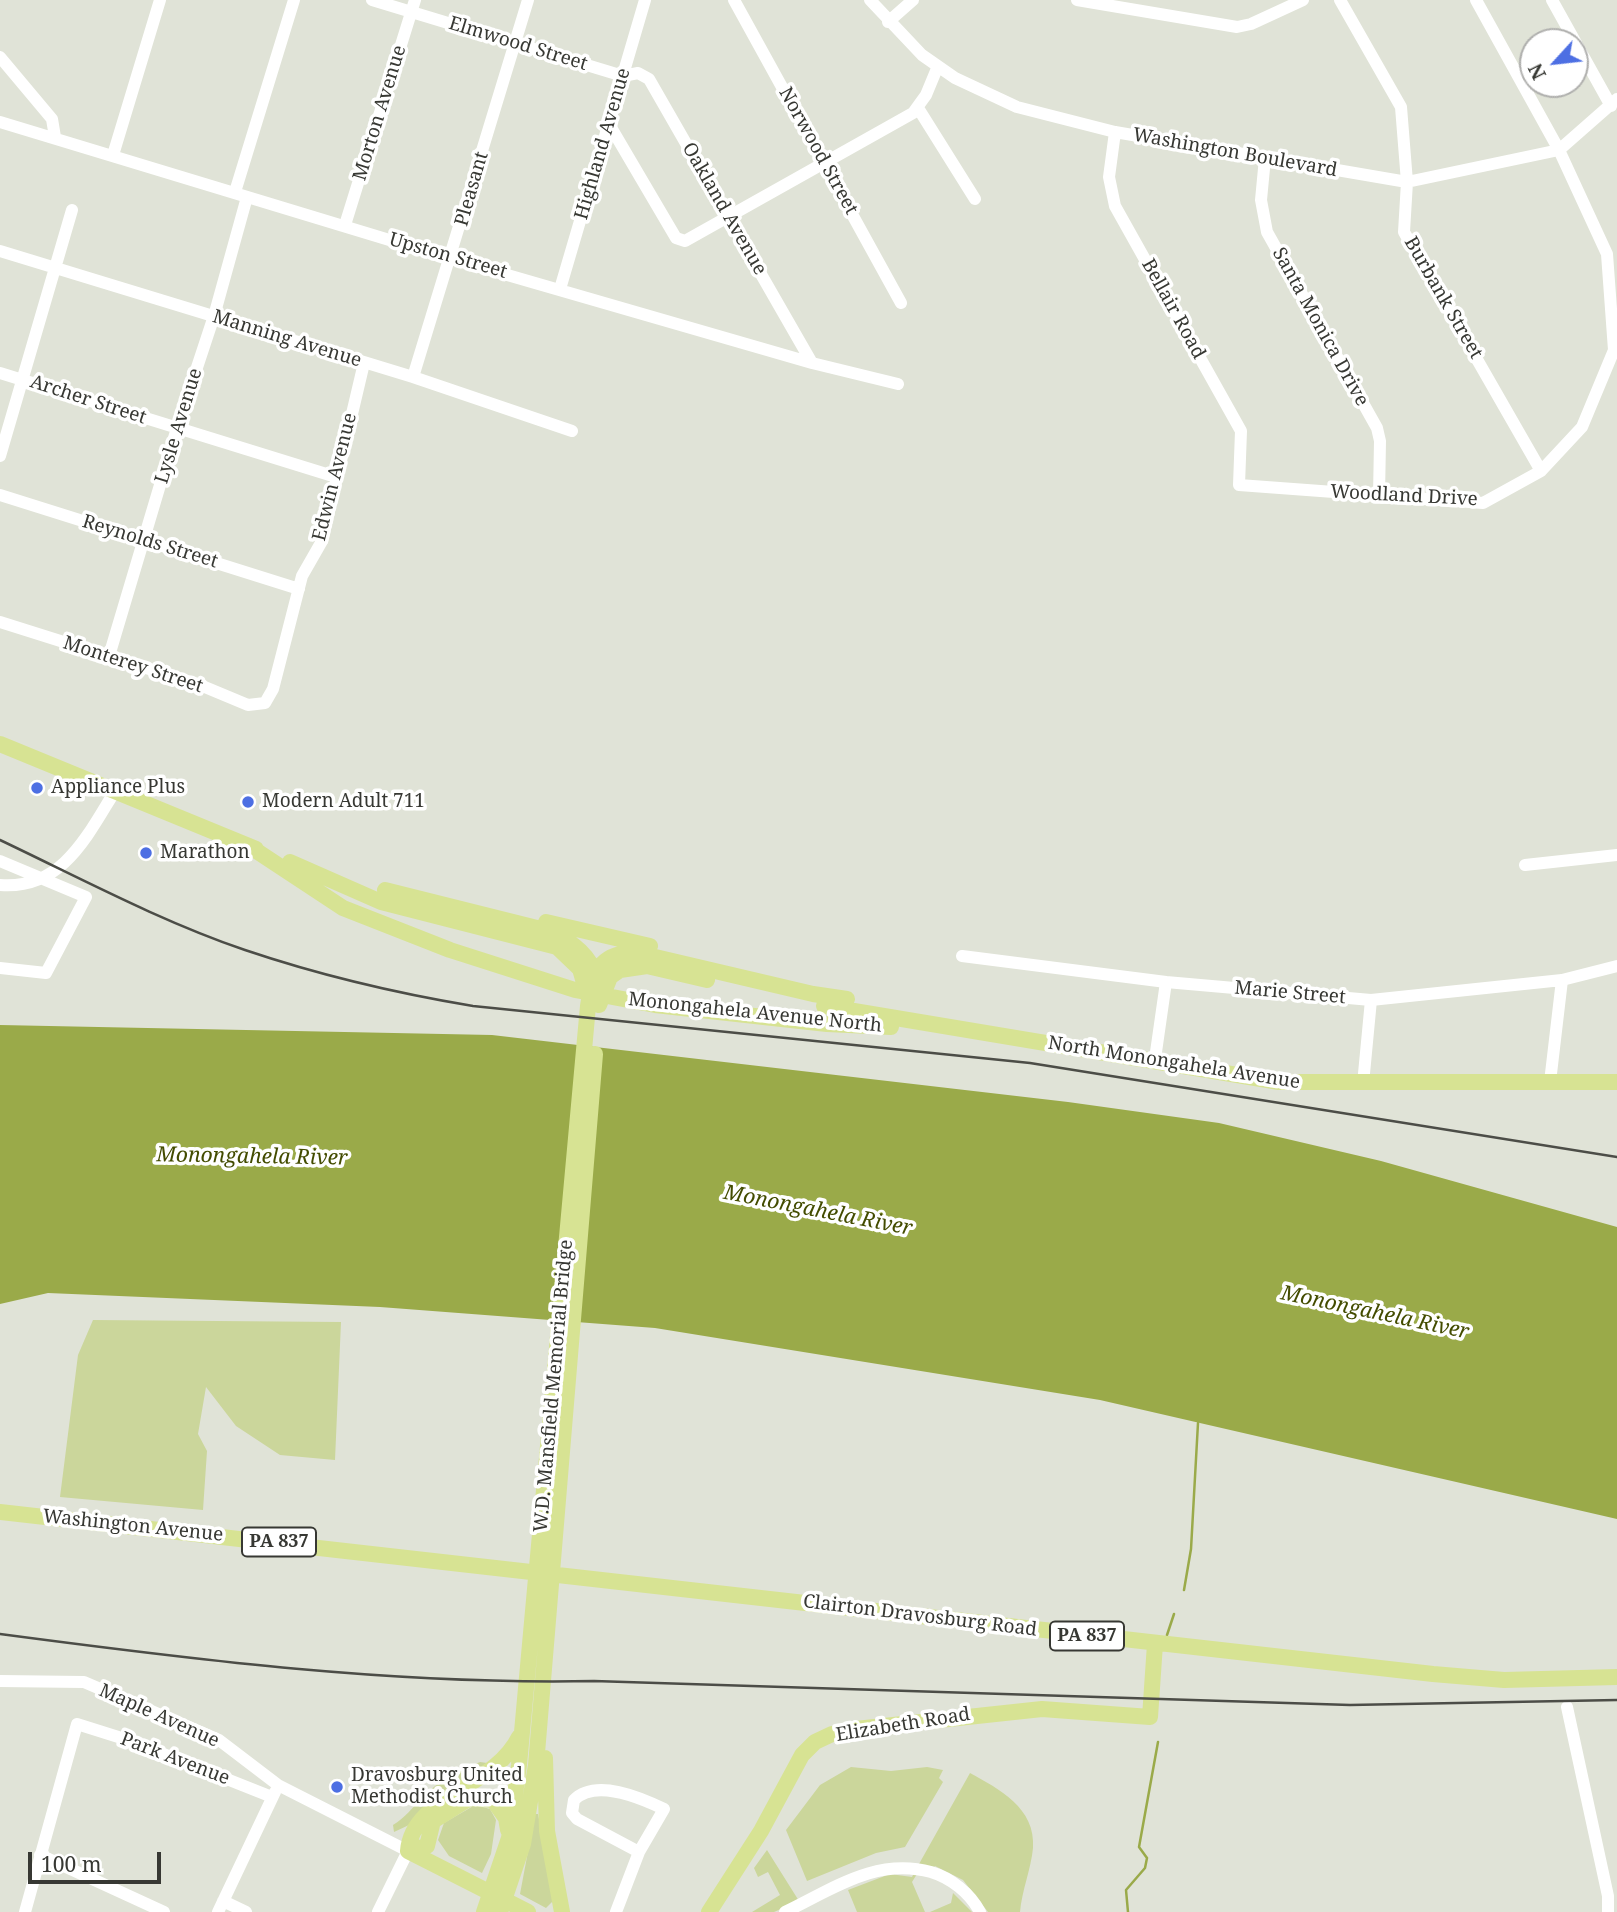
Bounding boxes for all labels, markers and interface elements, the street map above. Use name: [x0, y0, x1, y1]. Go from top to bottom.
street label: Elmwood Street: [446, 12, 590, 76]
north arrow: [1519, 28, 1589, 98]
street label: Morton Avenue: [349, 42, 411, 184]
text: N: [1522, 59, 1552, 84]
street label: Highland Avenue: [570, 66, 636, 222]
street label: Norwood Street: [774, 83, 862, 219]
street label: Washington Boulevard: [1131, 124, 1339, 182]
street label: Oakland Avenue: [677, 139, 771, 279]
street label: Pleasant: [451, 149, 493, 229]
street label: Upston Street: [386, 228, 510, 284]
street label: Burbank Street: [1399, 233, 1487, 363]
street label: Santa Monica Drive: [1267, 244, 1373, 410]
street label: Bellair Road: [1136, 255, 1210, 363]
street label: Manning Avenue: [210, 306, 364, 372]
street label: Lysle Avenue: [151, 366, 207, 486]
street label: Archer Street: [27, 370, 149, 430]
street label: Edwin Avenue: [308, 411, 362, 543]
street label: Woodland Drive: [1330, 481, 1478, 511]
street label: Reynolds Street: [79, 511, 221, 573]
street label: Monterey Street: [60, 632, 206, 698]
place label: Appliance Plus: [51, 777, 185, 799]
marker: Appliance Plus: [29, 780, 45, 796]
place label: Modern Adult 711: [262, 791, 425, 813]
marker: Modern Adult 711: [240, 794, 256, 810]
place label: Marathon: [160, 842, 250, 864]
marker: Marathon: [138, 845, 154, 861]
street label: Marie Street: [1233, 977, 1347, 1009]
street label: Monongahela Avenue North: [627, 988, 883, 1038]
street label: North Monongahela Avenue: [1046, 1032, 1302, 1094]
water label: Monongahela River: [156, 1143, 348, 1171]
water label: Monongahela River: [722, 1180, 914, 1242]
street label: W.D. Mansfield Memorial Bridge: [530, 1239, 578, 1533]
water label: Monongahela River: [1279, 1281, 1471, 1345]
street label: Washington Avenue: [42, 1505, 224, 1547]
road number: PA 837: [242, 1527, 316, 1556]
street label: Clairton Dravosburg Road: [802, 1590, 1038, 1642]
road number: PA 837: [1050, 1622, 1124, 1651]
street label: Maple Avenue: [95, 1679, 223, 1753]
street label: Elizabeth Road: [834, 1703, 972, 1747]
street label: Park Avenue: [117, 1728, 233, 1790]
place label: Dravosburg United Methodist Church: [351, 1765, 523, 1809]
marker: Dravosburg United Methodist Church: [329, 1779, 345, 1795]
scale bar: [32, 1839, 164, 1883]
text: 100 m: [41, 1850, 102, 1878]

